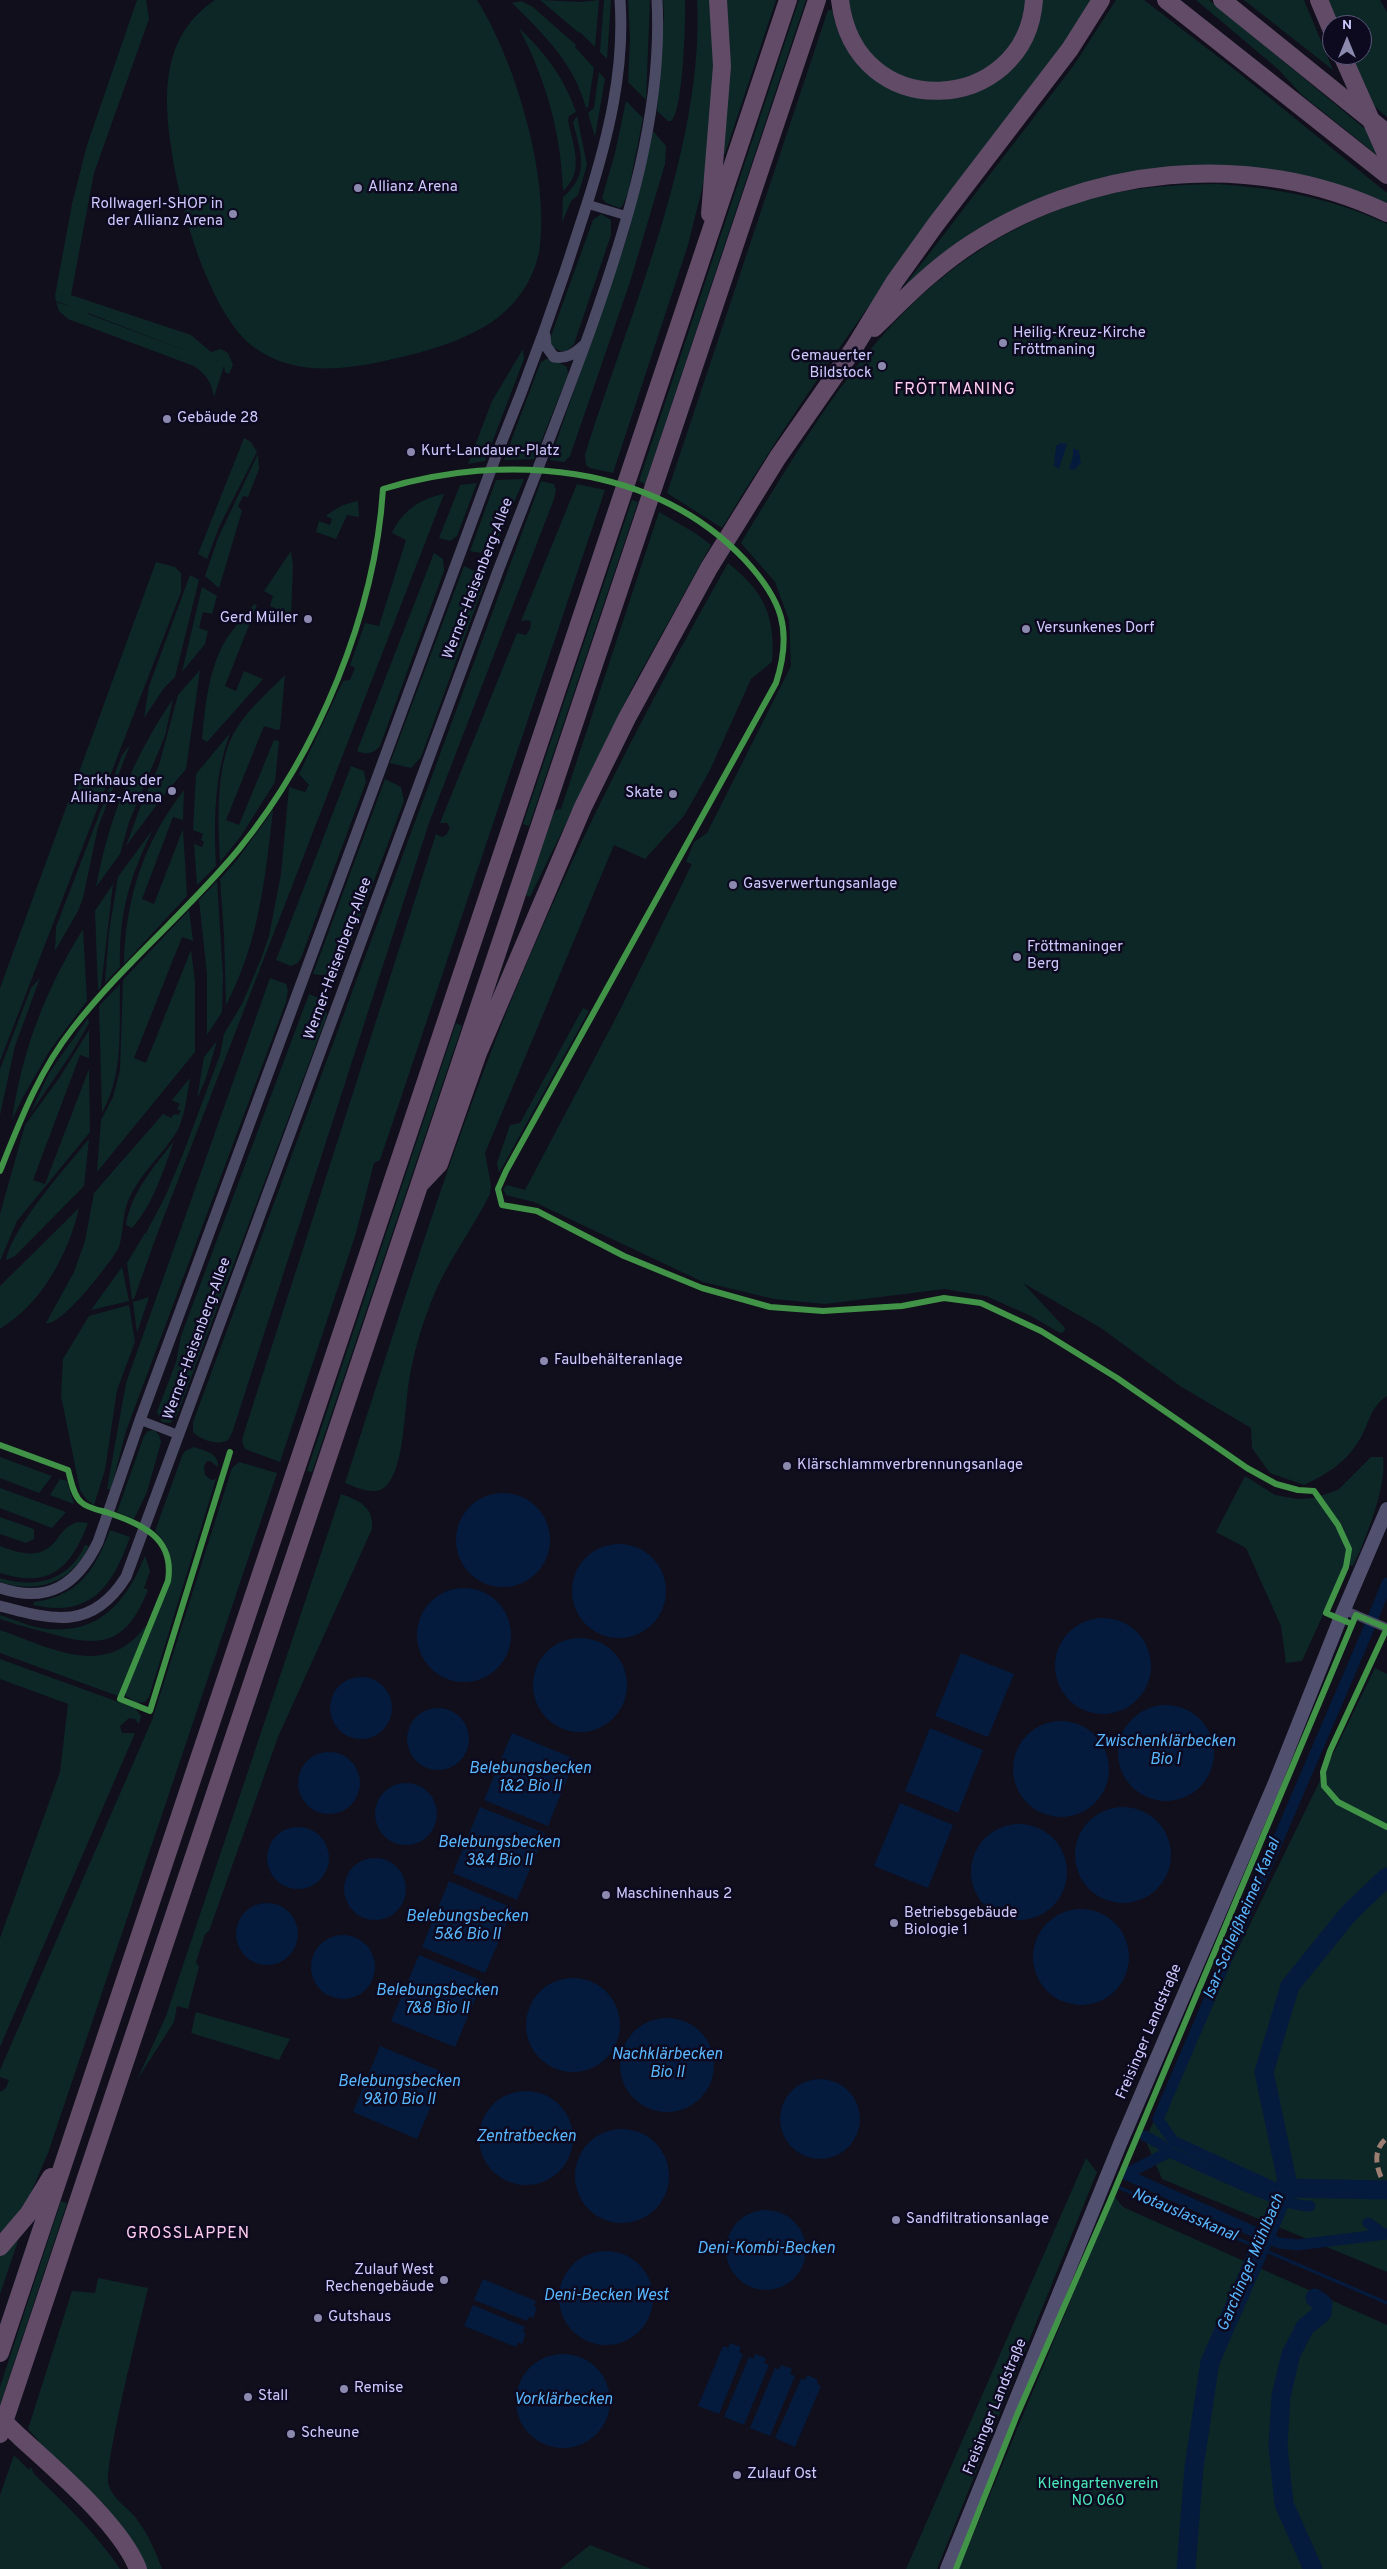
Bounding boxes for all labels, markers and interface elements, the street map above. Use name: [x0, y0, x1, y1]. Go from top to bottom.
north arrow: [1322, 15, 1372, 65]
text: N: [1342, 17, 1352, 34]
place label: Allianz Arena: [368, 179, 458, 197]
marker: Allianz Arena: [352, 182, 364, 194]
place label: Rollwagerl-SHOP in der Allianz Arena: [91, 196, 223, 231]
marker: Rollwagerl-SHOP in der Allianz Arena: [227, 208, 239, 220]
place label: Heilig-Kreuz-Kirche Fröttmaning: [1013, 325, 1146, 360]
marker: Heilig-Kreuz-Kirche Fröttmaning: [997, 337, 1009, 349]
place label: Gemauerter Bildstock: [791, 348, 872, 383]
marker: Gemauerter Bildstock: [876, 360, 888, 372]
district label: FRÖTTMANING: [893, 381, 1017, 401]
place label: Gebäude 28: [177, 410, 258, 428]
marker: Gebäude 28: [161, 413, 173, 425]
place label: Kurt-Landauer-Platz: [421, 443, 560, 461]
marker: Kurt-Landauer-Platz: [405, 446, 417, 458]
street label: Werner-Heisenberg-Allee: [440, 496, 518, 662]
place label: Gerd Müller: [220, 610, 298, 628]
marker: Gerd Müller: [302, 613, 314, 625]
place label: Versunkenes Dorf: [1036, 620, 1154, 638]
marker: Versunkenes Dorf: [1020, 623, 1032, 635]
place label: Parkhaus der Allianz-Arena: [70, 773, 162, 808]
marker: Parkhaus der Allianz-Arena: [166, 785, 178, 797]
place label: Skate: [625, 785, 663, 803]
marker: Skate: [667, 788, 679, 800]
street label: Werner-Heisenberg-Allee: [301, 875, 377, 1043]
place label: Gasverwertungsanlage: [743, 876, 897, 894]
marker: Gasverwertungsanlage: [727, 879, 739, 891]
place label: Fröttmaninger Berg: [1027, 939, 1123, 974]
marker: Fröttmaninger Berg: [1011, 951, 1023, 963]
street label: Werner-Heisenberg-Allee: [160, 1255, 236, 1423]
place label: Faulbehälteranlage: [554, 1352, 683, 1370]
marker: Faulbehälteranlage: [538, 1355, 550, 1367]
place label: Klärschlammverbrennungsanlage: [797, 1457, 1023, 1475]
marker: Klärschlammverbrennungsanlage: [781, 1460, 793, 1472]
water label: Zwischenklärbecken Bio I: [1095, 1733, 1235, 1771]
water label: Belebungsbecken 1&2 Bio II: [469, 1760, 591, 1798]
water label: Belebungsbecken 3&4 Bio II: [438, 1834, 560, 1872]
water label: Isar-Schleißheimer Kanal: [1200, 1836, 1286, 2002]
place label: Maschinenhaus 2: [616, 1886, 732, 1904]
marker: Maschinenhaus 2: [600, 1889, 612, 1901]
place label: Betriebsgebäude Biologie 1: [904, 1905, 1017, 1940]
water label: Belebungsbecken 5&6 Bio II: [406, 1908, 528, 1946]
marker: Betriebsgebäude Biologie 1: [888, 1917, 900, 1929]
street label: Freisinger Landstraße: [1113, 1962, 1187, 2102]
water label: Belebungsbecken 7&8 Bio II: [376, 1982, 498, 2020]
water label: Nachklärbecken Bio II: [612, 2046, 722, 2084]
water label: Belebungsbecken 9&10 Bio II: [338, 2073, 460, 2111]
water label: Zentratbecken: [476, 2128, 576, 2148]
water label: Notauslasskanal: [1128, 2185, 1240, 2247]
water label: Garchinger Mühlbach: [1214, 2191, 1290, 2335]
place label: Sandfiltrationsanlage: [906, 2211, 1049, 2229]
marker: Sandfiltrationsanlage: [890, 2214, 902, 2226]
district label: GROSSLAPPEN: [125, 2225, 251, 2245]
water label: Deni-Kombi-Becken: [697, 2240, 835, 2260]
place label: Zulauf West Rechengebäude: [325, 2262, 434, 2297]
marker: Zulauf West Rechengebäude: [438, 2274, 450, 2286]
water label: Deni-Becken West: [544, 2287, 668, 2307]
place label: Gutshaus: [328, 2309, 391, 2327]
marker: Gutshaus: [312, 2312, 324, 2324]
street label: Freisinger Landstraße: [960, 2336, 1032, 2478]
place label: Remise: [354, 2380, 403, 2398]
marker: Remise: [338, 2383, 350, 2395]
place label: Stall: [258, 2388, 288, 2406]
marker: Stall: [242, 2391, 254, 2403]
water label: Vorklärbecken: [513, 2391, 613, 2411]
place label: Scheune: [301, 2425, 359, 2443]
marker: Scheune: [285, 2428, 297, 2440]
place label: Zulauf Ost: [747, 2466, 817, 2484]
marker: Zulauf Ost: [731, 2469, 743, 2481]
park label: Kleingartenverein NO 060: [1038, 2476, 1158, 2511]

